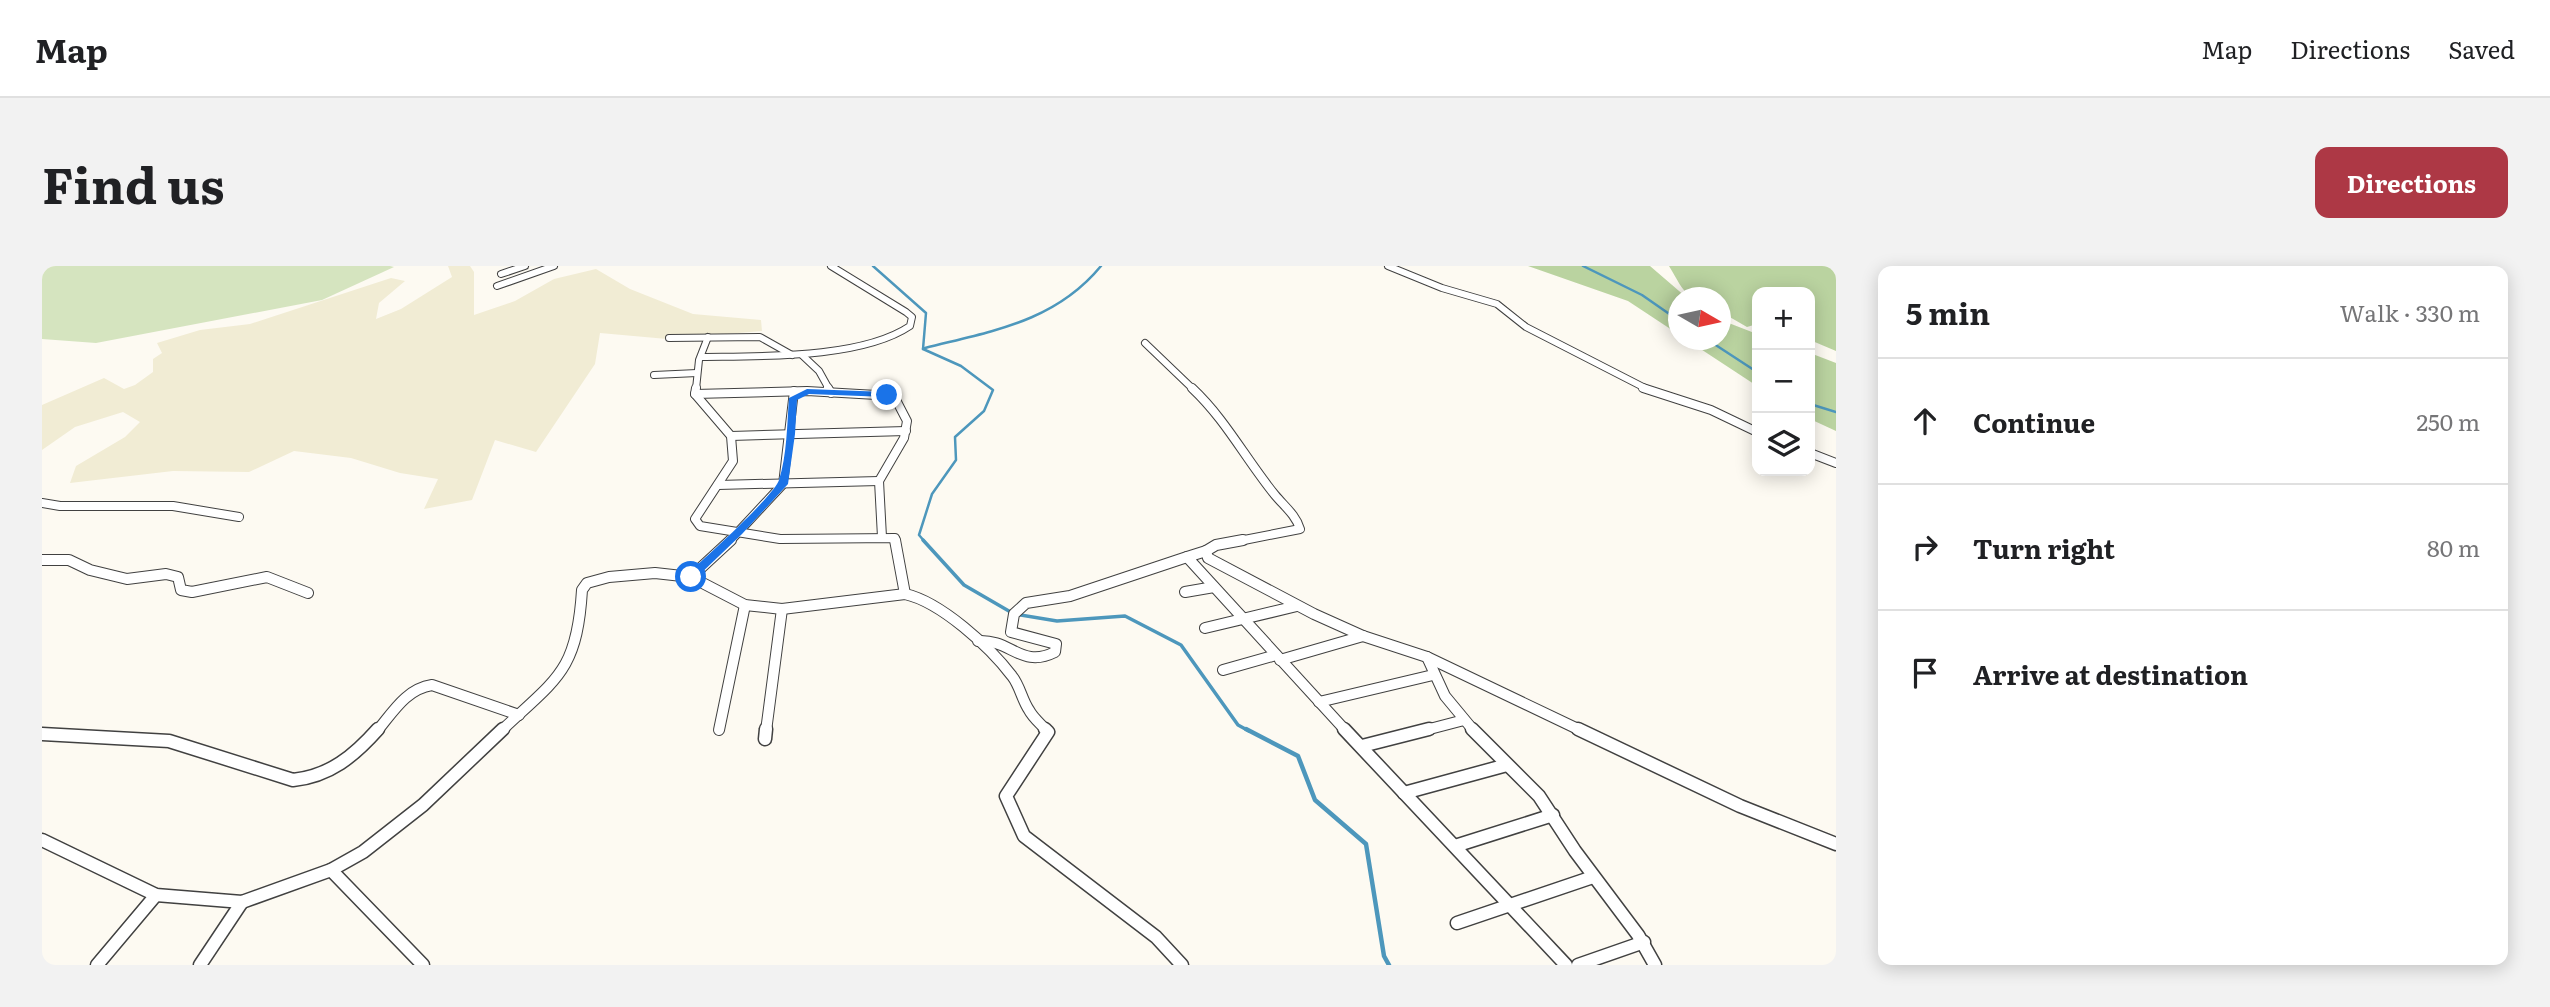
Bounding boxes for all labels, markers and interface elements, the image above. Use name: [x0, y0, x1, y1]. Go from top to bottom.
text: Map: [35, 24, 108, 73]
text: Map: [2201, 31, 2252, 66]
text: Directions: [2290, 31, 2410, 66]
text: Saved: [2448, 31, 2515, 66]
text: Find us: [42, 146, 225, 219]
button: Directions: [2315, 147, 2508, 218]
north arrow: [1668, 287, 1731, 350]
map controls: [1752, 287, 1815, 476]
button: +: [1752, 287, 1815, 350]
text: 5 min: [1906, 290, 1990, 334]
text: Walk · 330 m: [2340, 295, 2480, 329]
button: −: [1752, 350, 1815, 413]
route end: [871, 379, 902, 410]
icon: ahead: [1906, 402, 1944, 440]
text: Continue: [1973, 402, 2095, 441]
text: 250 m: [2416, 404, 2480, 438]
button: layers: [1752, 413, 1815, 476]
icon: right: [1906, 528, 1944, 566]
text: Turn right: [1973, 528, 2115, 567]
text: 80 m: [2427, 530, 2480, 564]
route start: [675, 561, 706, 592]
icon: arrive: [1906, 654, 1944, 692]
text: Arrive at destination: [1973, 654, 2248, 693]

